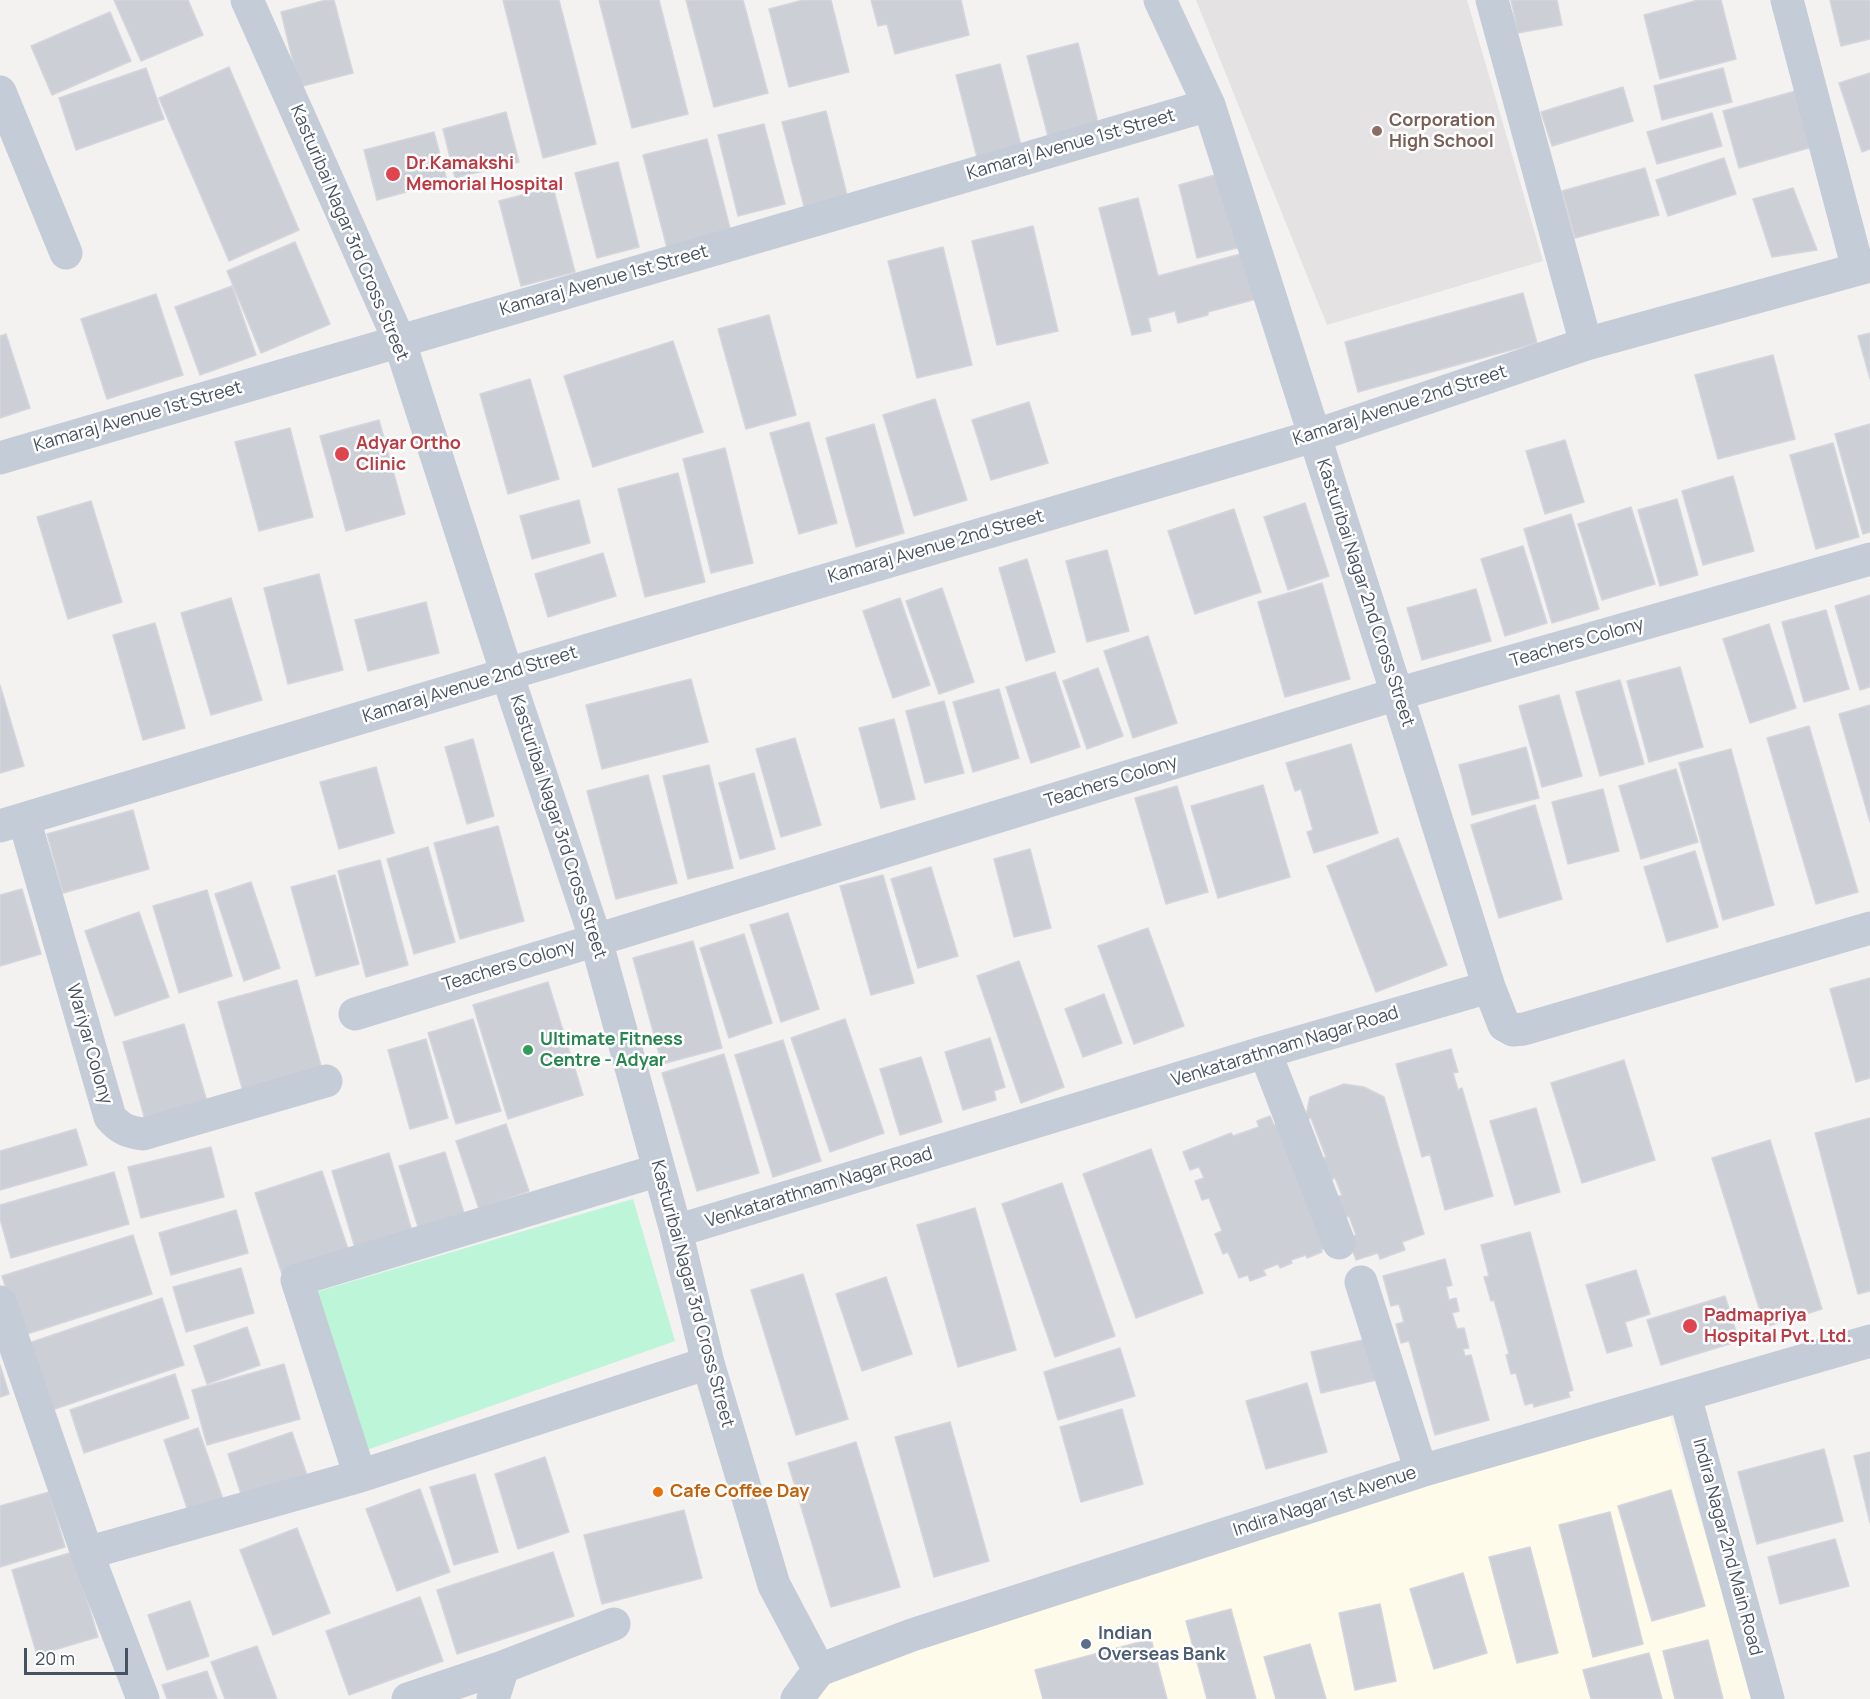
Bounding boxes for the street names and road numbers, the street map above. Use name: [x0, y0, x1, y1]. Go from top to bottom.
street label: Kasturibai Nagar 3rd Cross Street: [285, 102, 413, 364]
street label: Kamaraj Avenue 1st Street: [964, 105, 1178, 185]
street label: Kamaraj Avenue 1st Street: [497, 241, 711, 321]
street label: Kamaraj Avenue 2nd Street: [1290, 361, 1510, 451]
street label: Kamaraj Avenue 1st Street: [31, 377, 245, 457]
street label: Kasturibai Nagar 2nd Cross Street: [1311, 456, 1419, 730]
street label: Kamaraj Avenue 2nd Street: [826, 506, 1046, 588]
street label: Teachers Colony: [1508, 614, 1646, 672]
street label: Kamaraj Avenue 2nd Street: [360, 642, 580, 728]
street label: Kasturibai Nagar 3rd Cross Street: [505, 692, 611, 962]
street label: Teachers Colony: [1042, 751, 1180, 813]
street label: Teachers Colony: [440, 935, 578, 997]
street label: Wariyar Colony: [62, 981, 116, 1107]
street label: Venkatarathnam Nagar Road: [1169, 1002, 1401, 1092]
street label: Venkatarathnam Nagar Road: [703, 1143, 935, 1233]
street label: Kasturibai Nagar 3rd Cross Street: [646, 1158, 738, 1430]
street label: Indira Nagar 2nd Main Road: [1688, 1436, 1766, 1658]
street label: Indira Nagar 1st Avenue: [1231, 1462, 1419, 1542]

